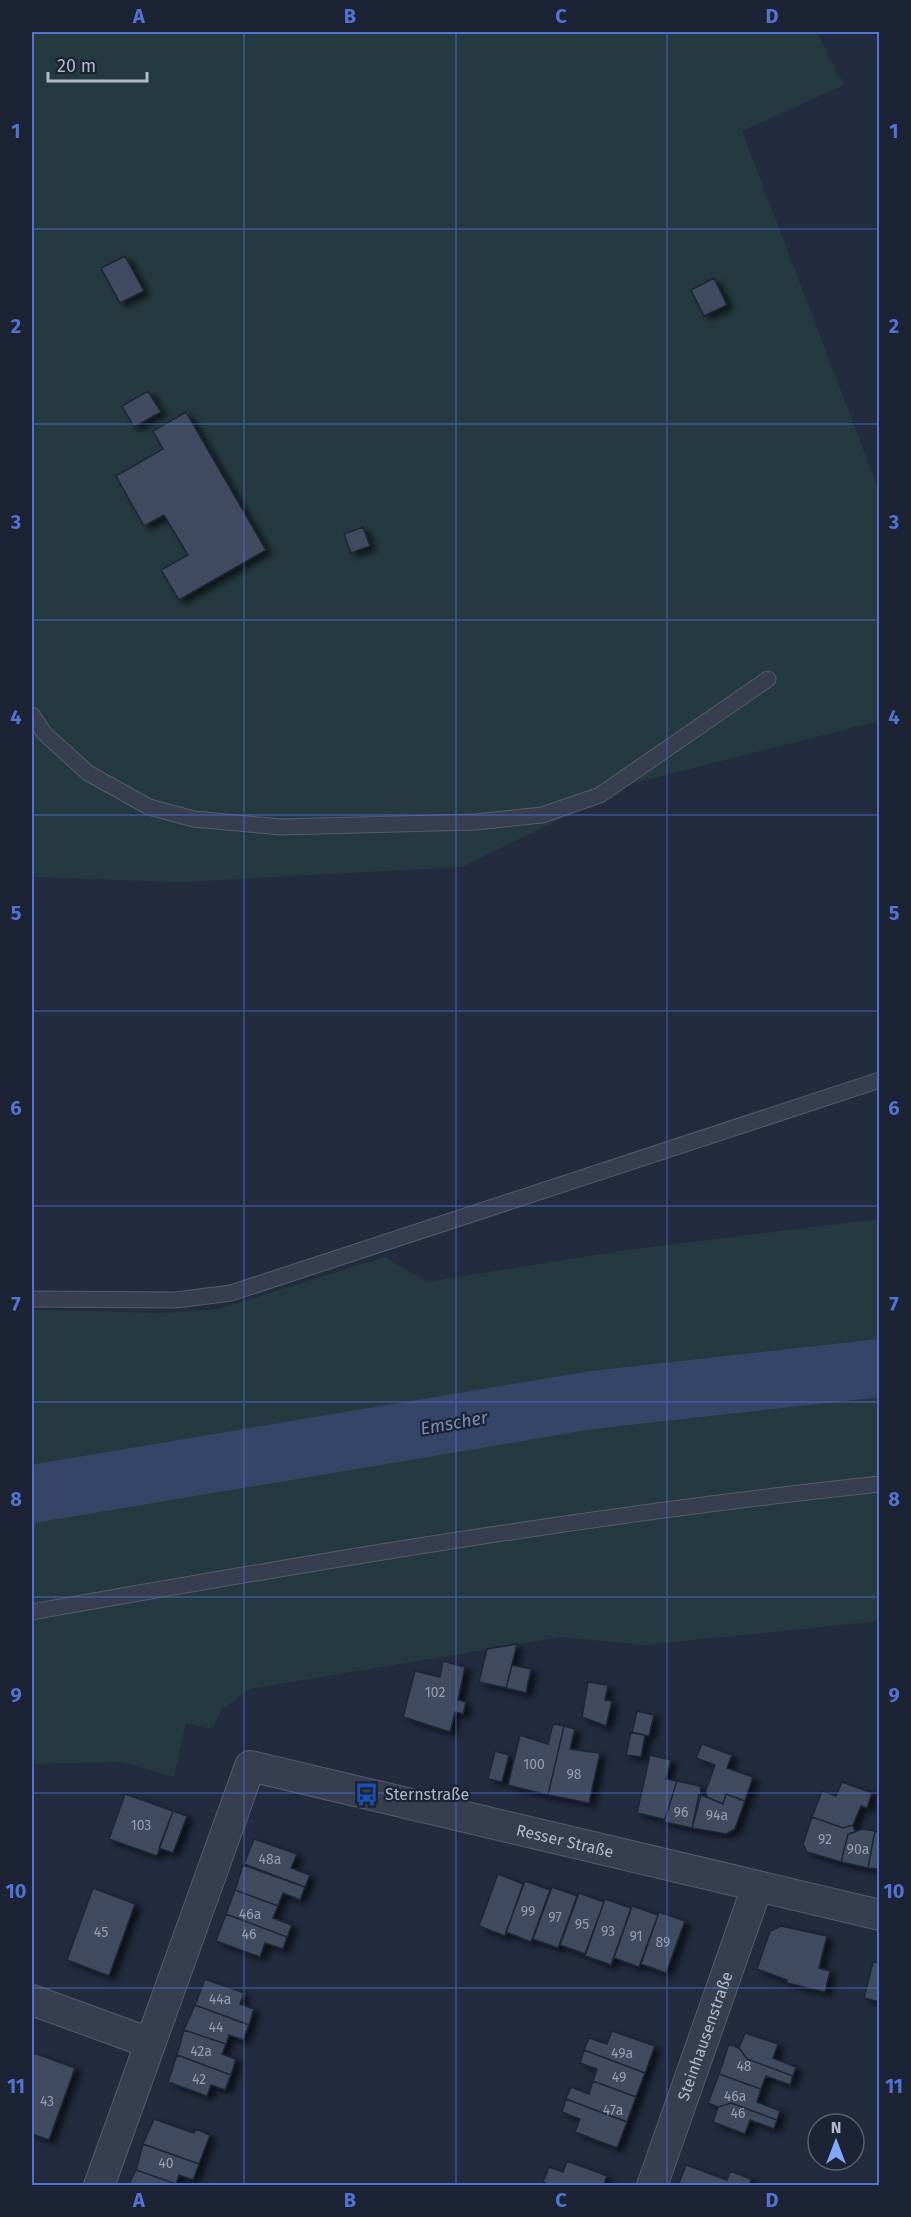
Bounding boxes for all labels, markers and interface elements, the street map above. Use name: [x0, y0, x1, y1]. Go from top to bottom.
text: A: [132, 4, 146, 28]
text: B: [344, 4, 356, 28]
text: C: [555, 4, 567, 28]
text: D: [765, 4, 779, 28]
scale bar: [48, 45, 147, 83]
text: 20 m: [57, 55, 96, 77]
text: 1: [11, 119, 21, 143]
text: 1: [889, 119, 899, 143]
text: 2: [11, 314, 21, 338]
text: 2: [889, 314, 899, 338]
text: 3: [10, 510, 21, 534]
text: 3: [888, 510, 899, 534]
text: 4: [10, 705, 22, 729]
text: 4: [888, 705, 900, 729]
text: 5: [11, 901, 22, 925]
text: 5: [889, 901, 900, 925]
text: 6: [10, 1096, 22, 1120]
text: 6: [888, 1096, 900, 1120]
text: 7: [11, 1292, 21, 1316]
text: 7: [889, 1292, 899, 1316]
water label: Emscher: [419, 1406, 491, 1440]
text: 8: [10, 1487, 22, 1511]
text: 8: [888, 1487, 900, 1511]
text: 9: [10, 1683, 22, 1707]
text: 9: [888, 1683, 900, 1707]
house number: 102: [425, 1684, 445, 1701]
house number: 100: [523, 1756, 545, 1773]
house number: 98: [566, 1766, 582, 1783]
bus stop icon: Sternstraße: [354, 1781, 380, 1807]
place label: Sternstraße: [385, 1785, 469, 1804]
house number: 96: [674, 1804, 688, 1821]
house number: 94a: [706, 1807, 728, 1824]
house number: 103: [131, 1817, 151, 1834]
street label: Resser Straße: [515, 1820, 615, 1861]
house number: 92: [818, 1831, 832, 1848]
house number: 90a: [847, 1841, 869, 1858]
house number: 48a: [259, 1851, 281, 1868]
text: 10: [6, 1879, 26, 1903]
text: 10: [884, 1879, 904, 1903]
house number: 99: [521, 1903, 535, 1920]
house number: 46a: [239, 1906, 261, 1923]
house number: 97: [548, 1909, 562, 1926]
house number: 95: [575, 1916, 589, 1933]
house number: 93: [601, 1923, 615, 1940]
house number: 45: [94, 1924, 108, 1941]
house number: 46: [242, 1926, 256, 1943]
house number: 91: [629, 1928, 643, 1945]
house number: 89: [656, 1934, 670, 1951]
street label: Steinhausenstraße: [673, 1969, 736, 2103]
house number: 44a: [209, 1991, 231, 2008]
house number: 44: [209, 2019, 224, 2036]
house number: 42a: [190, 2043, 212, 2060]
house number: 49a: [611, 2045, 633, 2062]
house number: 48: [736, 2058, 752, 2075]
house number: 49: [612, 2069, 626, 2086]
house number: 42: [192, 2071, 206, 2088]
text: 11: [7, 2074, 25, 2098]
text: 11: [885, 2074, 903, 2098]
house number: 46a: [724, 2088, 746, 2105]
house number: 43: [40, 2093, 54, 2110]
house number: 47a: [603, 2102, 623, 2119]
house number: 46: [731, 2105, 745, 2122]
north arrow: [806, 2112, 866, 2172]
text: N: [831, 2118, 841, 2137]
house number: 40: [158, 2155, 174, 2172]
text: A: [132, 2188, 146, 2212]
text: B: [344, 2188, 356, 2212]
text: C: [555, 2188, 567, 2212]
text: D: [765, 2188, 779, 2212]

